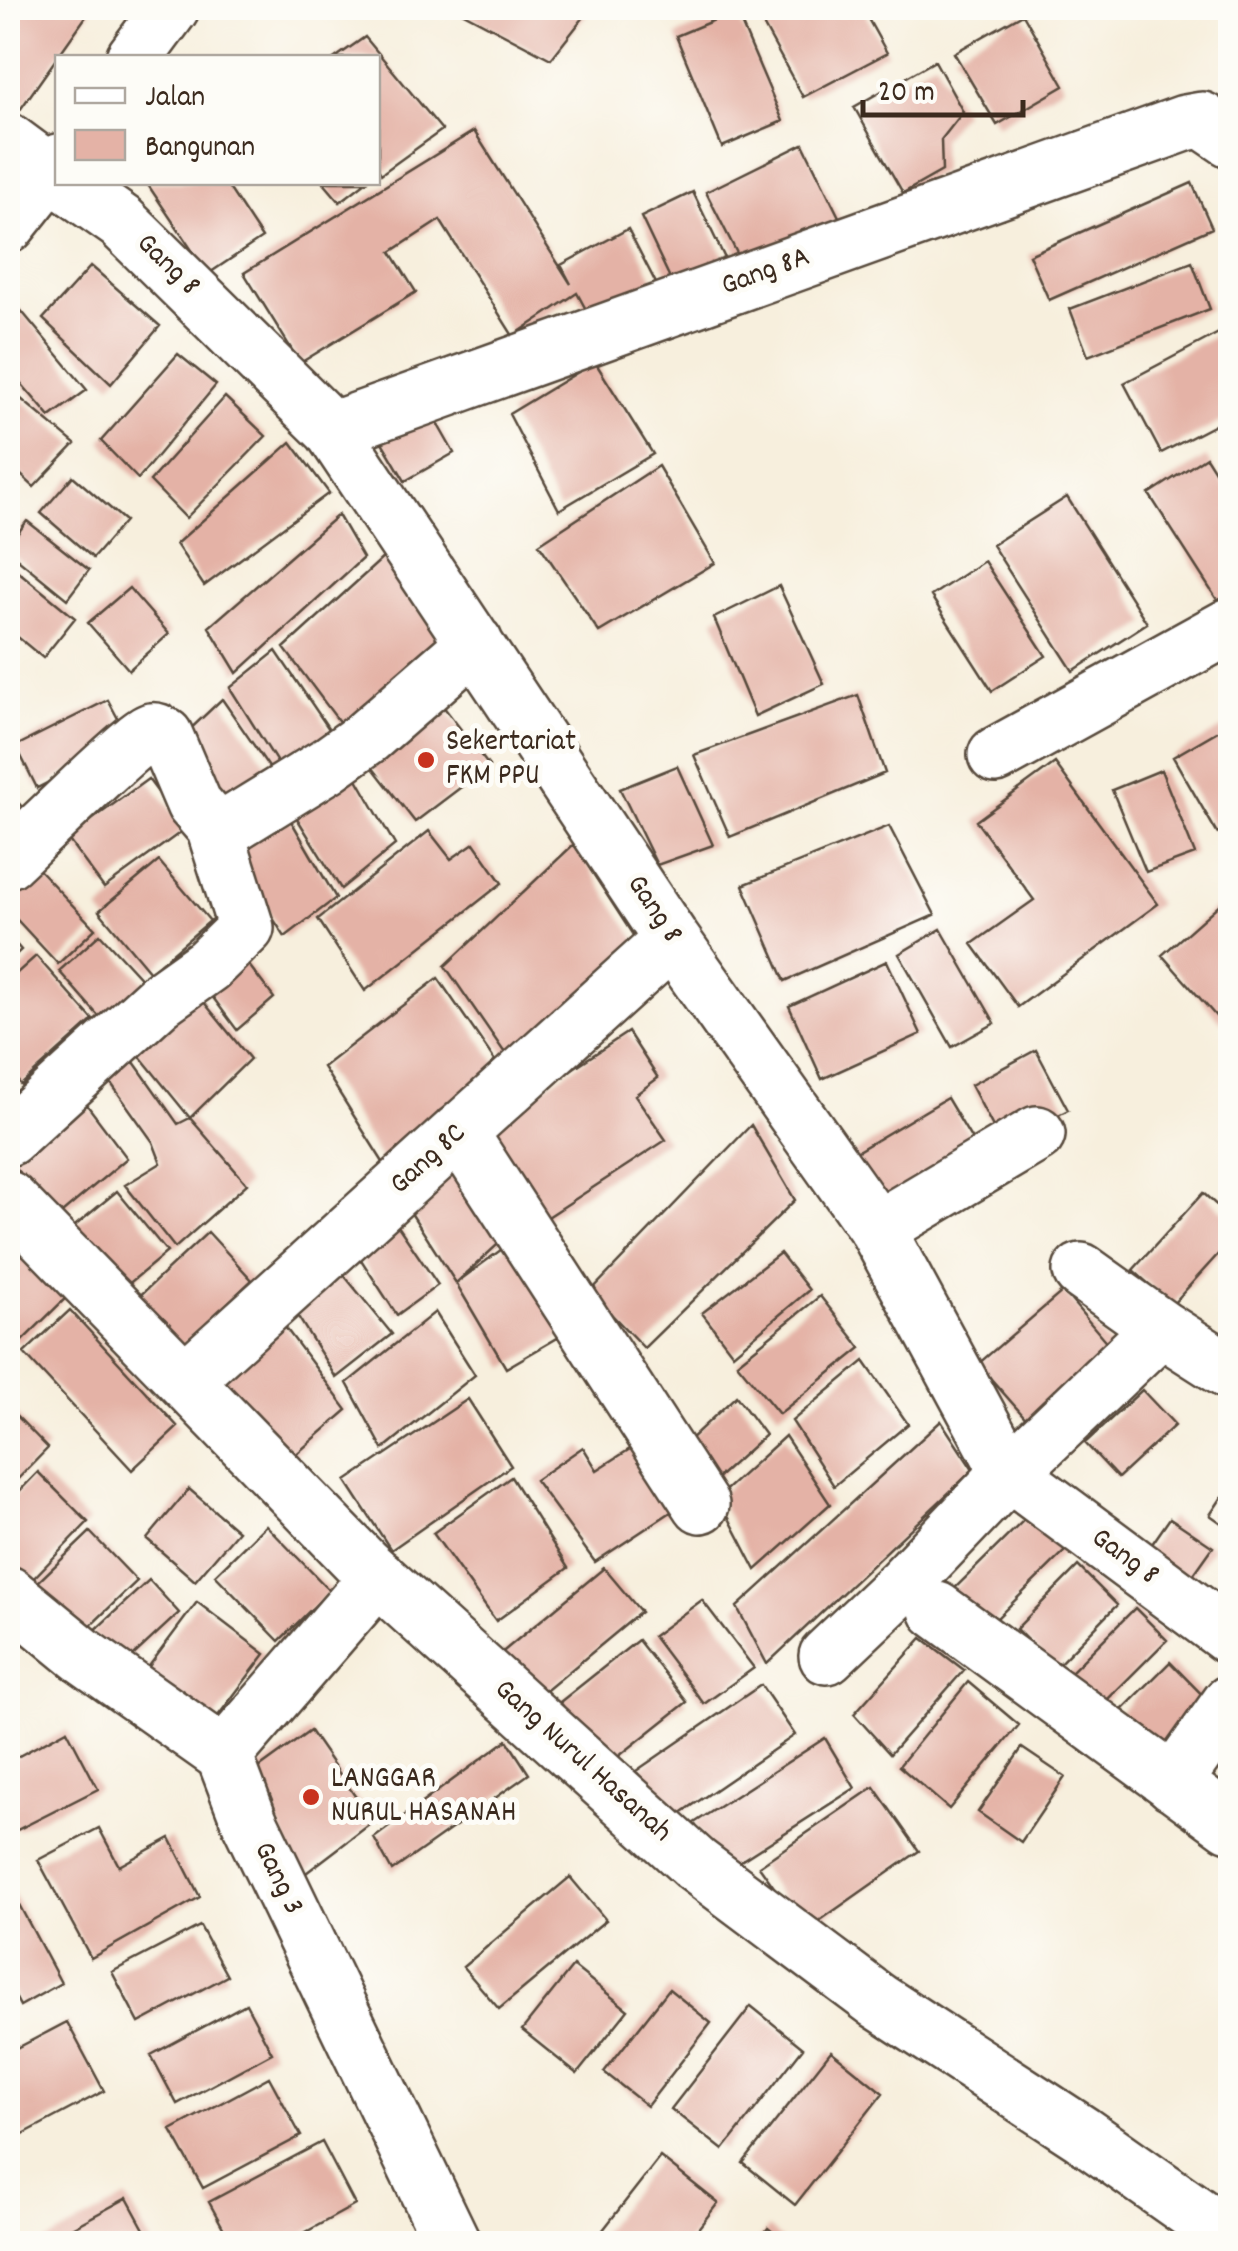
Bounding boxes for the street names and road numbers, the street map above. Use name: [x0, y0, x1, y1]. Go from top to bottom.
street label: Gang 8: [125, 224, 209, 308]
street label: Gang 8A: [716, 237, 816, 309]
street label: Gang 8: [614, 867, 692, 953]
street label: Gang 8C: [381, 1114, 477, 1206]
street label: Gang 8: [1081, 1519, 1167, 1597]
street label: Gang Nurul Hasanah: [483, 1670, 681, 1854]
street label: Gang 3: [241, 1835, 313, 1923]

